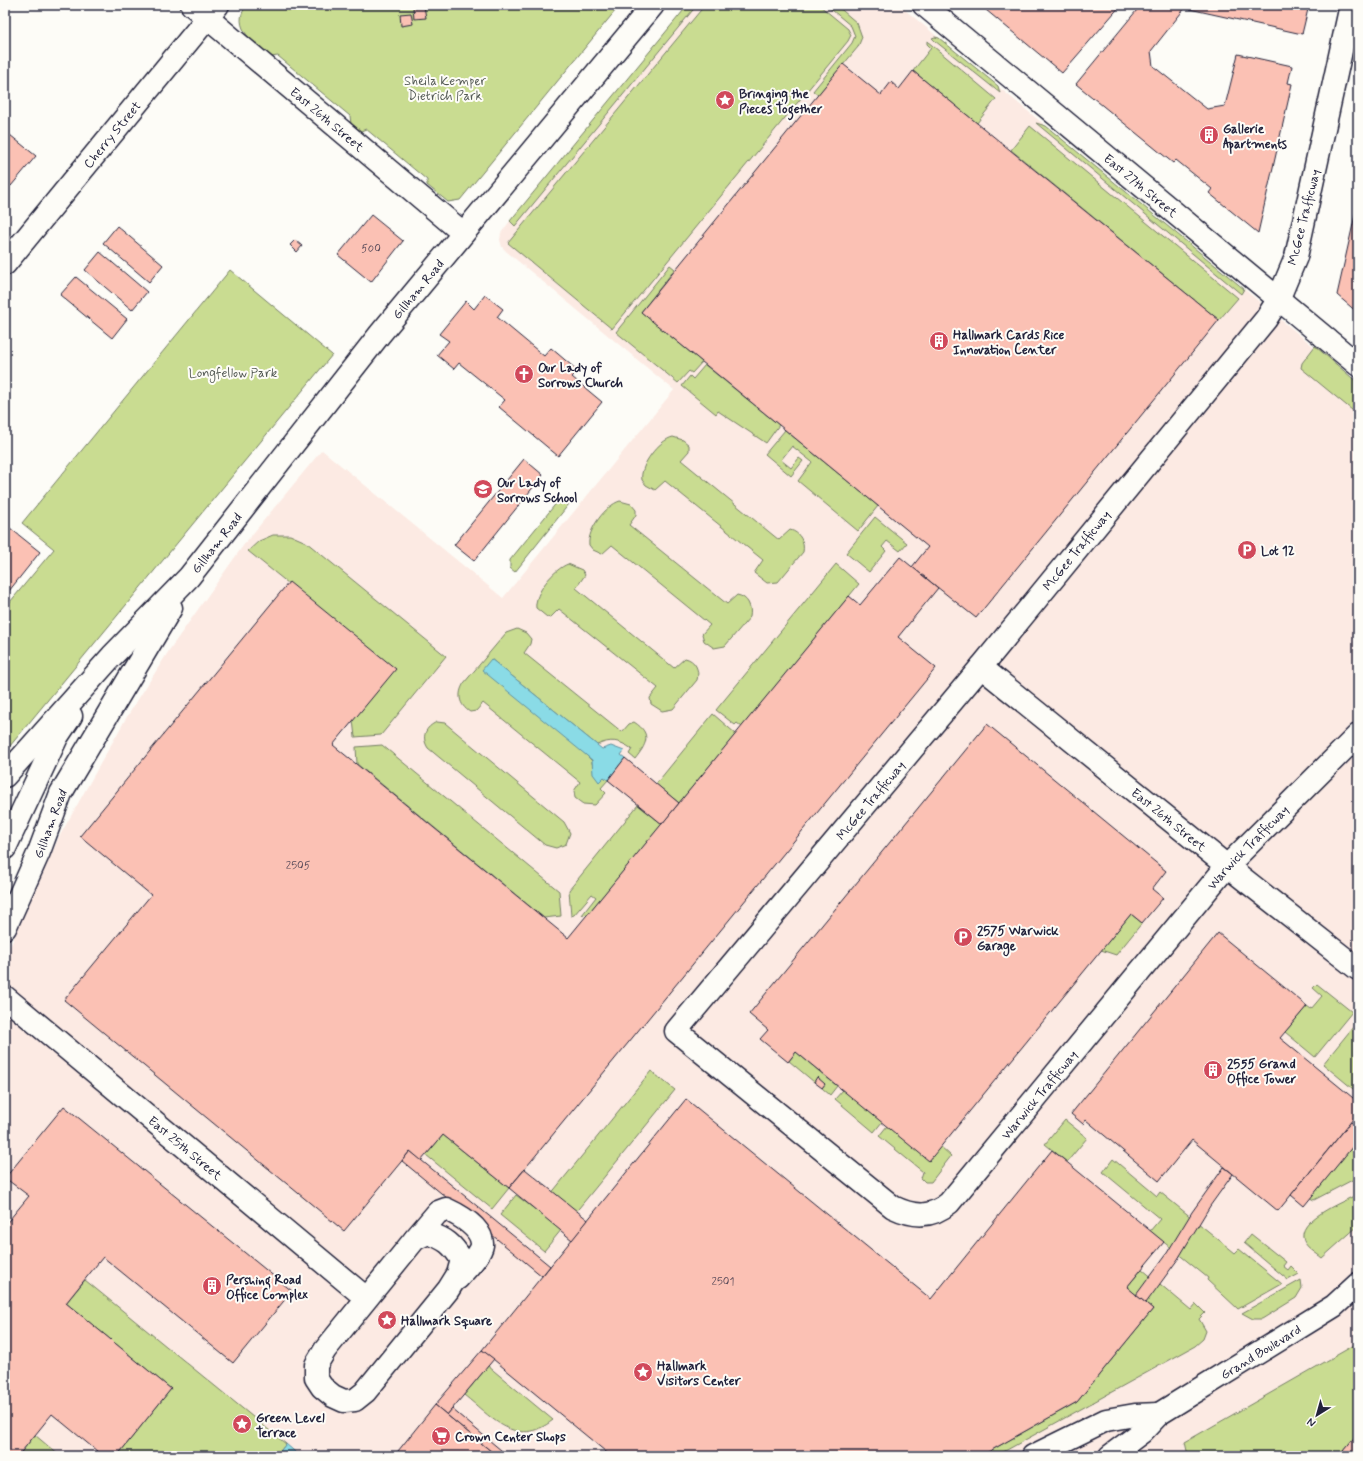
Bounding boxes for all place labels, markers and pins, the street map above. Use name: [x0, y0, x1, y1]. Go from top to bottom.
place label: Bringing the Pieces Together: [739, 86, 823, 121]
place icon: Bringing the Pieces Together: [714, 89, 736, 111]
place label: Gallerie Apartments: [1223, 121, 1287, 154]
building icon: Gallerie Apartments: [1198, 124, 1220, 146]
place label: Hallmark Cards Rice Innovation Center: [953, 327, 1064, 359]
building icon: Hallmark Cards Rice Innovation Center: [928, 330, 950, 352]
place label: Our Lady of Sorrows Church: [538, 360, 623, 392]
church icon: Our Lady of Sorrows Church: [513, 363, 535, 385]
place label: Our Lady of Sorrows School: [497, 475, 578, 507]
school or university icon: Our Lady of Sorrows School: [472, 478, 494, 500]
parking icon: Lot 12: [1236, 539, 1258, 561]
place label: Lot 12: [1261, 543, 1295, 560]
place label: 2575 Warwick Garage: [977, 923, 1059, 957]
parking icon: 2575 Warwick Garage: [952, 926, 974, 948]
place label: 2555 Grand Office Tower: [1227, 1056, 1297, 1088]
building icon: 2555 Grand Office Tower: [1202, 1059, 1224, 1081]
place label: Pershing Road Office Complex: [226, 1272, 308, 1304]
building icon: Pershing Road Office Complex: [201, 1275, 223, 1297]
place icon: Hallmark Square: [376, 1309, 398, 1331]
place label: Hallmark Square: [401, 1313, 492, 1330]
place label: Hallmark Visitors Center: [657, 1358, 742, 1390]
place icon: Hallmark Visitors Center: [632, 1361, 654, 1383]
place label: Green Level Terrace: [256, 1410, 325, 1442]
place icon: Green Level Terrace: [231, 1413, 253, 1435]
supermarket icon: Crown Center Shops: [430, 1425, 452, 1447]
place label: Crown Center Shops: [455, 1429, 566, 1446]

